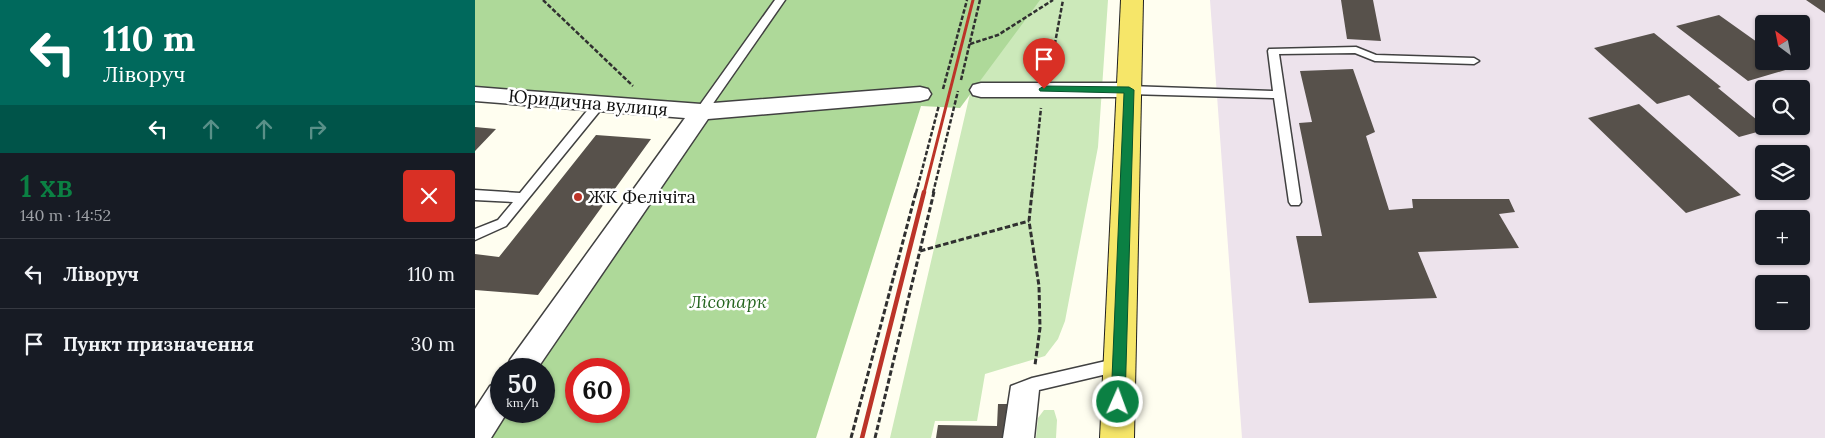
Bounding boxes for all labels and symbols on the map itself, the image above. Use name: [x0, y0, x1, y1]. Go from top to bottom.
north arrow: [1755, 15, 1810, 70]
pin: [1023, 38, 1065, 89]
street label: Юридична вулиця: [507, 84, 669, 121]
place label: ЖК Фелічіта: [588, 185, 696, 208]
marker: ЖК Фелічіта: [572, 191, 584, 203]
park label: Лісопарк: [689, 290, 767, 313]
speed limit sign: 60: [565, 358, 630, 423]
position arrow: [1091, 375, 1143, 427]

